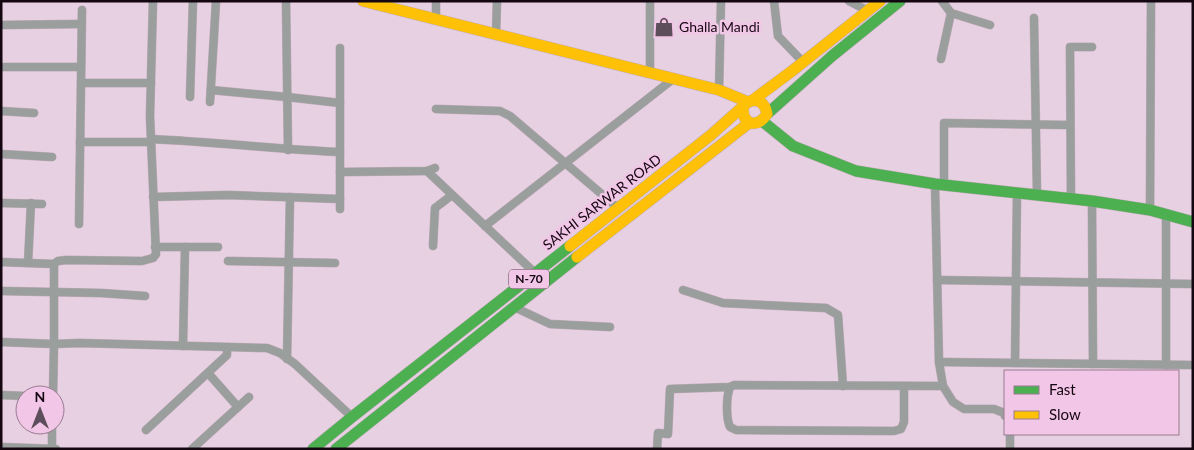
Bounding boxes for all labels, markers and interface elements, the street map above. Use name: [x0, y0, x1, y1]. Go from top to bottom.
shop icon: Ghalla Mandi: [653, 16, 675, 38]
place label: Ghalla Mandi: [679, 18, 760, 35]
street label: SAKHI SARWAR ROAD: [539, 150, 664, 253]
road number: N-70: [509, 270, 549, 288]
legend: [1004, 370, 1179, 435]
text: Fast: [1049, 380, 1076, 398]
north arrow: [15, 385, 65, 435]
text: N: [35, 388, 45, 405]
text: Slow: [1049, 405, 1081, 423]

